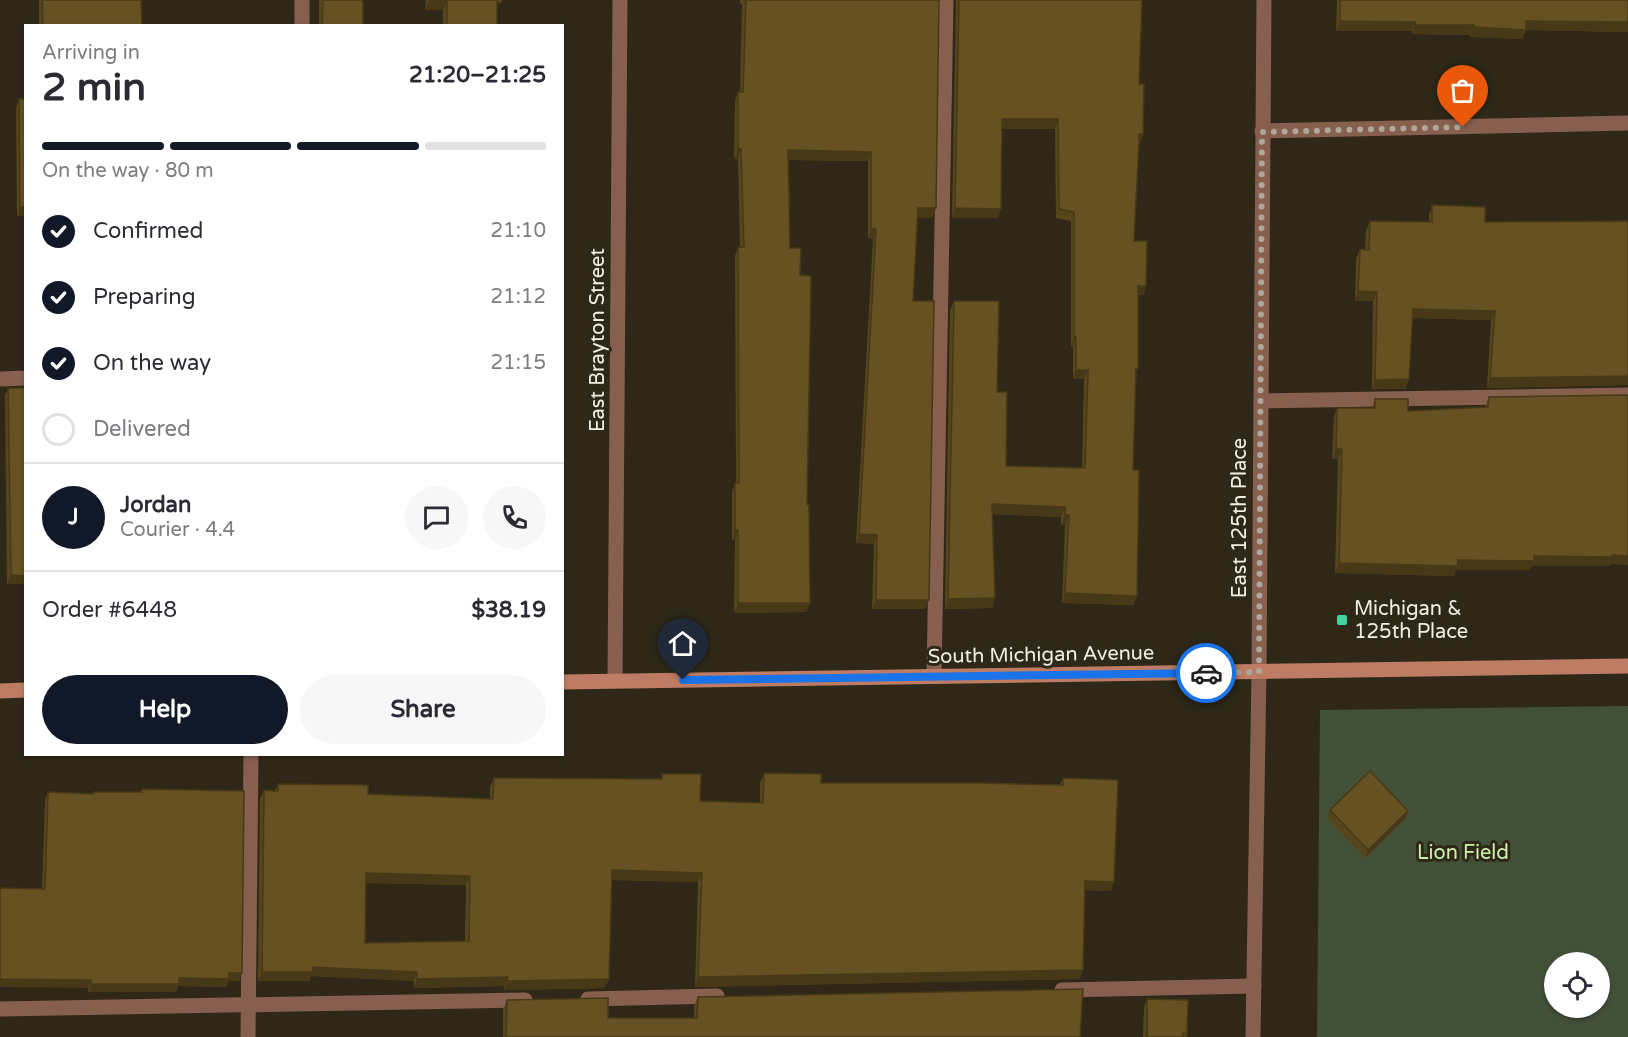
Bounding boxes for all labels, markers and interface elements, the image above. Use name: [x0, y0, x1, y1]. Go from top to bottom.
text: Arriving in: [42, 41, 140, 65]
text: 21:20–21:25: [409, 62, 546, 88]
text: 2 min: [42, 64, 146, 111]
pin: [1437, 65, 1488, 127]
icon: bag: [1446, 74, 1479, 107]
text: On the way · 80 m: [42, 159, 214, 183]
icon: check: [42, 215, 75, 248]
text: Confirmed: [93, 218, 203, 244]
text: 21:10: [491, 219, 546, 243]
street label: East Brayton Street: [586, 248, 610, 432]
icon: check: [42, 281, 75, 314]
text: Preparing: [93, 284, 196, 310]
text: 21:12: [491, 285, 546, 309]
icon: check: [42, 347, 75, 380]
text: On the way: [93, 350, 211, 376]
text: 21:15: [491, 351, 546, 375]
text: Delivered: [93, 416, 191, 442]
street label: East 125th Place: [1228, 438, 1252, 598]
button: chat: [405, 486, 468, 549]
button: phone: [483, 486, 546, 549]
text: Jordan: [120, 492, 191, 518]
text: J: [68, 504, 79, 530]
text: Courier · 4.4: [120, 518, 235, 542]
text: Order #6448: [42, 597, 177, 623]
text: $38.19: [471, 597, 546, 623]
place label: Michigan & 125th Place: [1354, 597, 1468, 644]
marker: Michigan & 125th Place: [1335, 613, 1349, 627]
pin: [657, 618, 708, 680]
icon: home: [666, 627, 699, 660]
street label: South Michigan Avenue: [928, 641, 1154, 669]
courier: [1176, 643, 1236, 703]
icon: car: [1190, 657, 1223, 690]
button: Help: [42, 675, 288, 744]
button: Share: [300, 675, 546, 744]
park label: Lion Field: [1417, 841, 1509, 865]
map controls: [1544, 952, 1610, 1018]
button: locate: [1544, 952, 1610, 1018]

